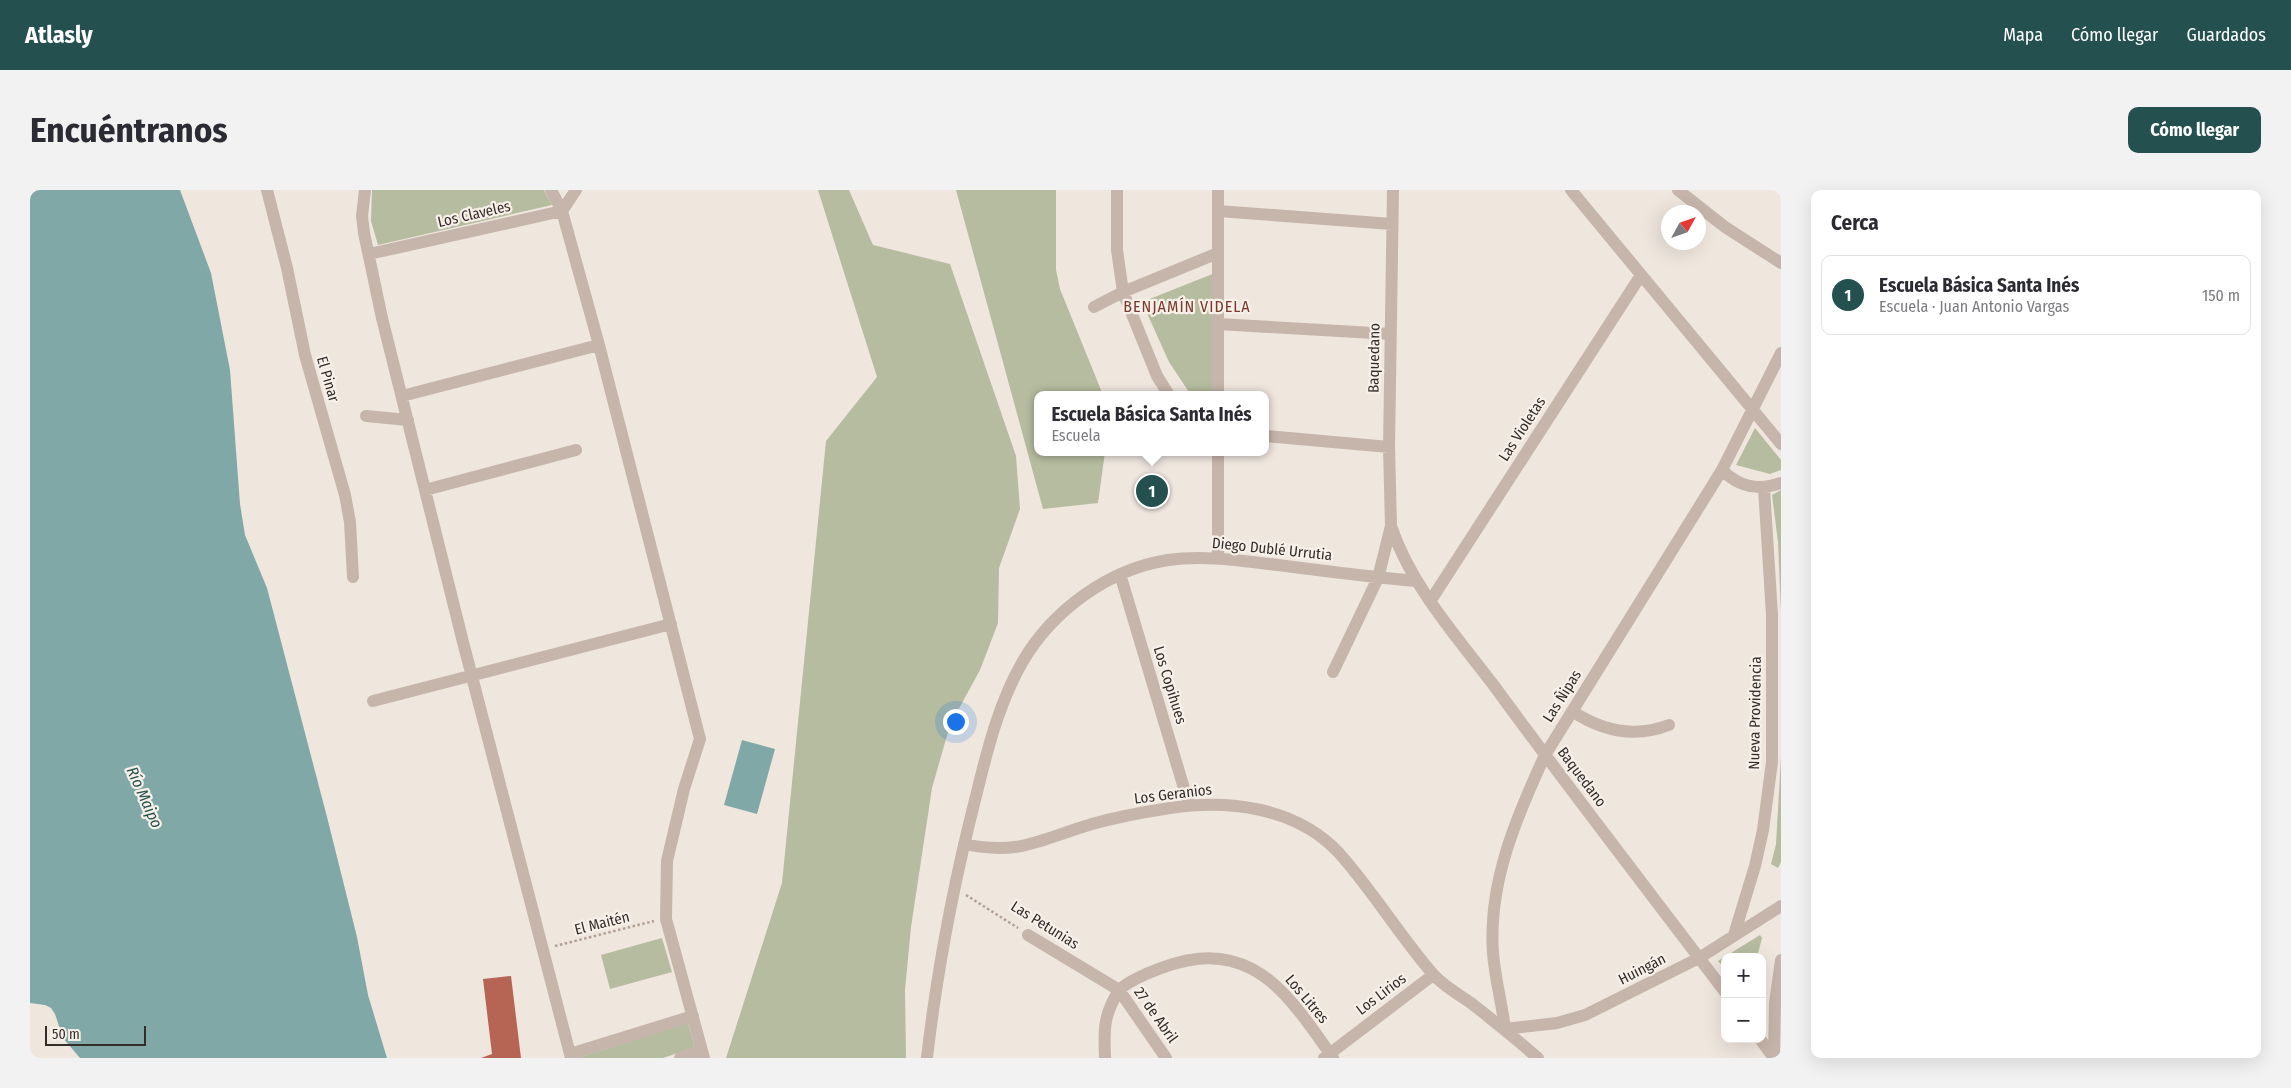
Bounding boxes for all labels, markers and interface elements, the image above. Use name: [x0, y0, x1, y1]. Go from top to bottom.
text: Atlasly: [25, 21, 93, 49]
text: Mapa: [2003, 24, 2043, 46]
text: Cómo llegar: [2071, 24, 2158, 46]
text: Guardados: [2186, 24, 2266, 46]
button: Cómo llegar: [2128, 107, 2261, 153]
text: Encuéntranos: [30, 109, 228, 151]
street label: Los Claveles: [436, 197, 512, 231]
north arrow: [1661, 205, 1706, 250]
text: Cerca: [1831, 210, 1879, 236]
text: Escuela Básica Santa Inés: [1879, 274, 2079, 297]
text: 1: [1845, 286, 1851, 305]
text: 150 m: [2202, 286, 2240, 305]
district label: BENJAMÍN VIDELA: [1123, 297, 1251, 316]
text: Escuela · Juan Antonio Vargas: [1879, 297, 2069, 316]
street label: Baquedano: [1364, 323, 1384, 393]
street label: El Pinar: [313, 354, 343, 405]
popup: [1034, 391, 1269, 456]
street label: Las Violetas: [1495, 394, 1549, 464]
text: Escuela Básica Santa Inés: [1051, 403, 1252, 426]
text: Escuela: [1051, 426, 1101, 445]
pin: 1: [1136, 472, 1168, 510]
street label: Diego Dublé Urrutia: [1211, 534, 1333, 564]
street label: Los Copihues: [1150, 644, 1190, 726]
street label: Nueva Providencia: [1745, 656, 1765, 770]
street label: Las Ñipas: [1539, 667, 1585, 725]
your location: [943, 709, 969, 735]
street label: Baquedano: [1554, 744, 1610, 810]
water label: Río Maipo: [123, 764, 166, 831]
street label: Los Geranios: [1133, 780, 1213, 808]
street label: Las Petunias: [1008, 897, 1082, 953]
street label: El Maitén: [573, 907, 631, 939]
street label: Huingán: [1615, 949, 1669, 989]
map controls: [1721, 953, 1766, 1043]
button: +: [1721, 953, 1766, 998]
street label: Los Lirios: [1352, 969, 1410, 1019]
street label: Los Litres: [1281, 971, 1333, 1027]
street label: 27 de Abril: [1130, 984, 1182, 1046]
button: −: [1721, 998, 1766, 1043]
scale bar: [45, 1023, 146, 1046]
text: 50 m: [52, 1026, 80, 1043]

